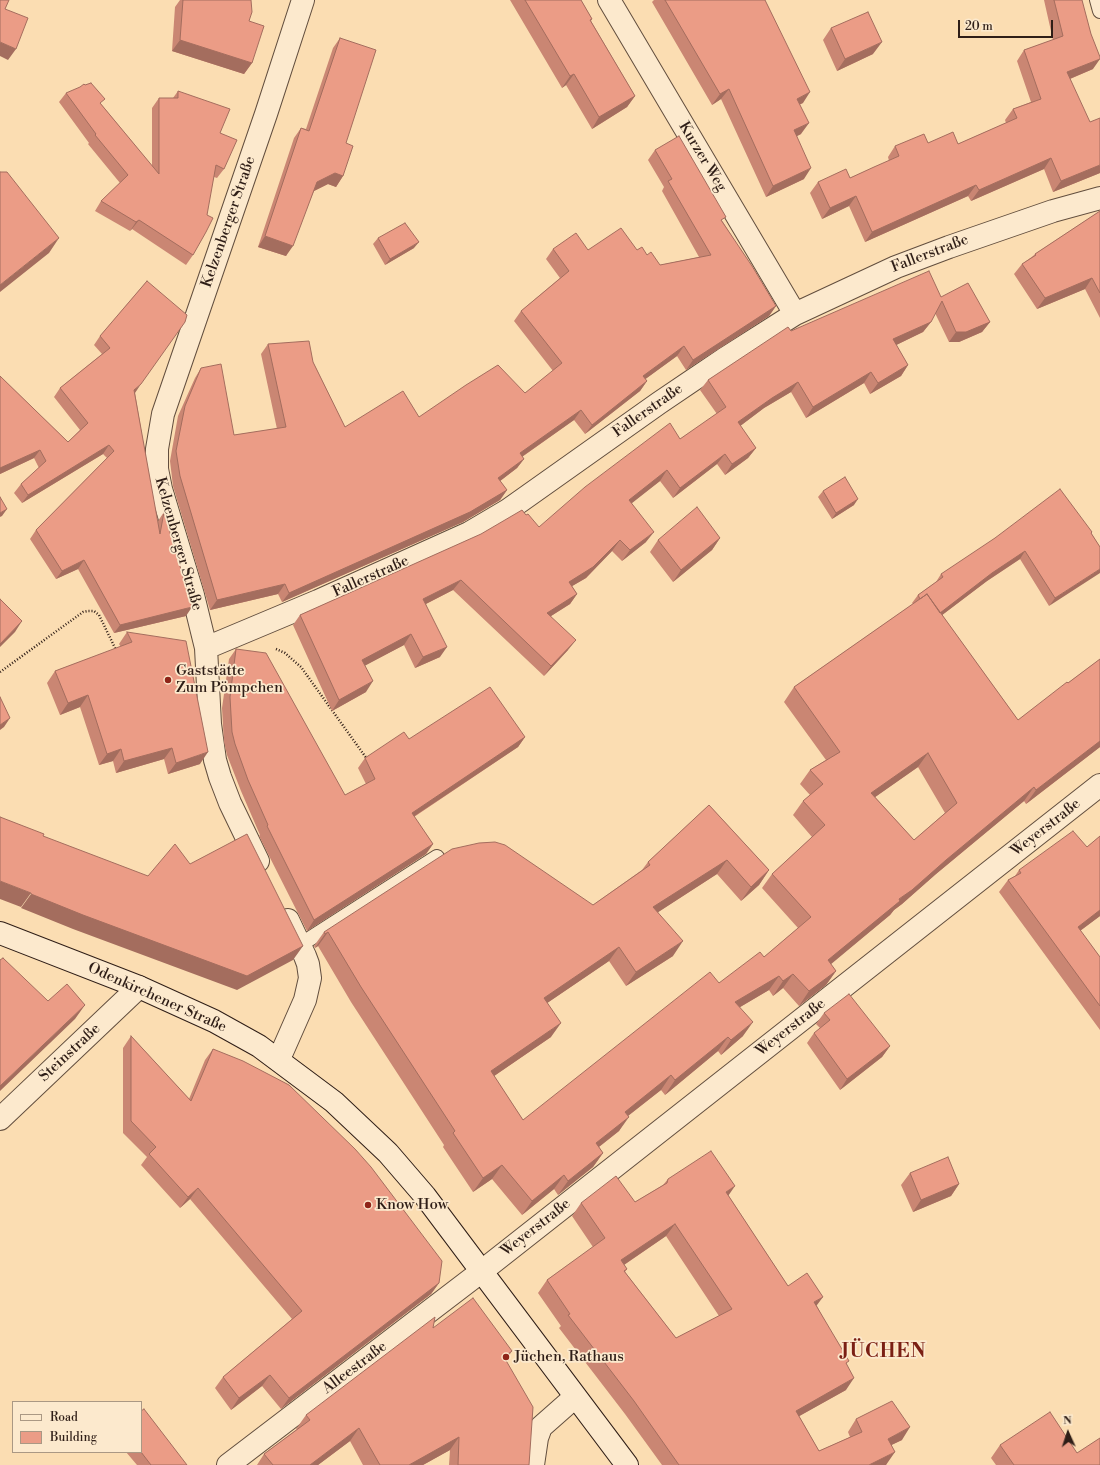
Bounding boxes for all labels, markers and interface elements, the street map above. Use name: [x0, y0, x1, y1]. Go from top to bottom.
scale bar: [960, 12, 1055, 38]
text: 20 m: [965, 19, 993, 34]
street label: Kurzer Weg: [674, 119, 730, 195]
street label: Kelzenberger Straße: [198, 154, 260, 290]
street label: Fallerstraße: [889, 231, 971, 277]
street label: Fallerstraße: [609, 380, 687, 442]
street label: Kelzenberger Straße: [150, 475, 206, 613]
street label: Fallerstraße: [330, 552, 412, 602]
place label: Gaststätte Zum Pömpchen: [176, 662, 283, 697]
marker: Gaststätte Zum Pömpchen: [163, 675, 173, 685]
street label: Weyerstraße: [1008, 795, 1084, 861]
street label: Odenkirchener Straße: [85, 959, 229, 1037]
street label: Weyerstraße: [753, 995, 829, 1061]
street label: Steinstraße: [36, 1020, 104, 1086]
street label: Weyerstraße: [498, 1195, 574, 1261]
place label: Know How: [376, 1196, 448, 1214]
marker: Know How: [363, 1200, 373, 1210]
street label: Alleestraße: [319, 1338, 391, 1398]
district label: JÜCHEN: [841, 1341, 927, 1363]
place label: Jüchen, Rathaus: [514, 1348, 624, 1366]
marker: Jüchen, Rathaus: [501, 1352, 511, 1362]
legend: [12, 1401, 142, 1453]
text: Road: [50, 1410, 78, 1425]
north arrow: [1048, 1413, 1088, 1453]
text: N: [1063, 1414, 1072, 1428]
text: Building: [50, 1430, 97, 1445]

